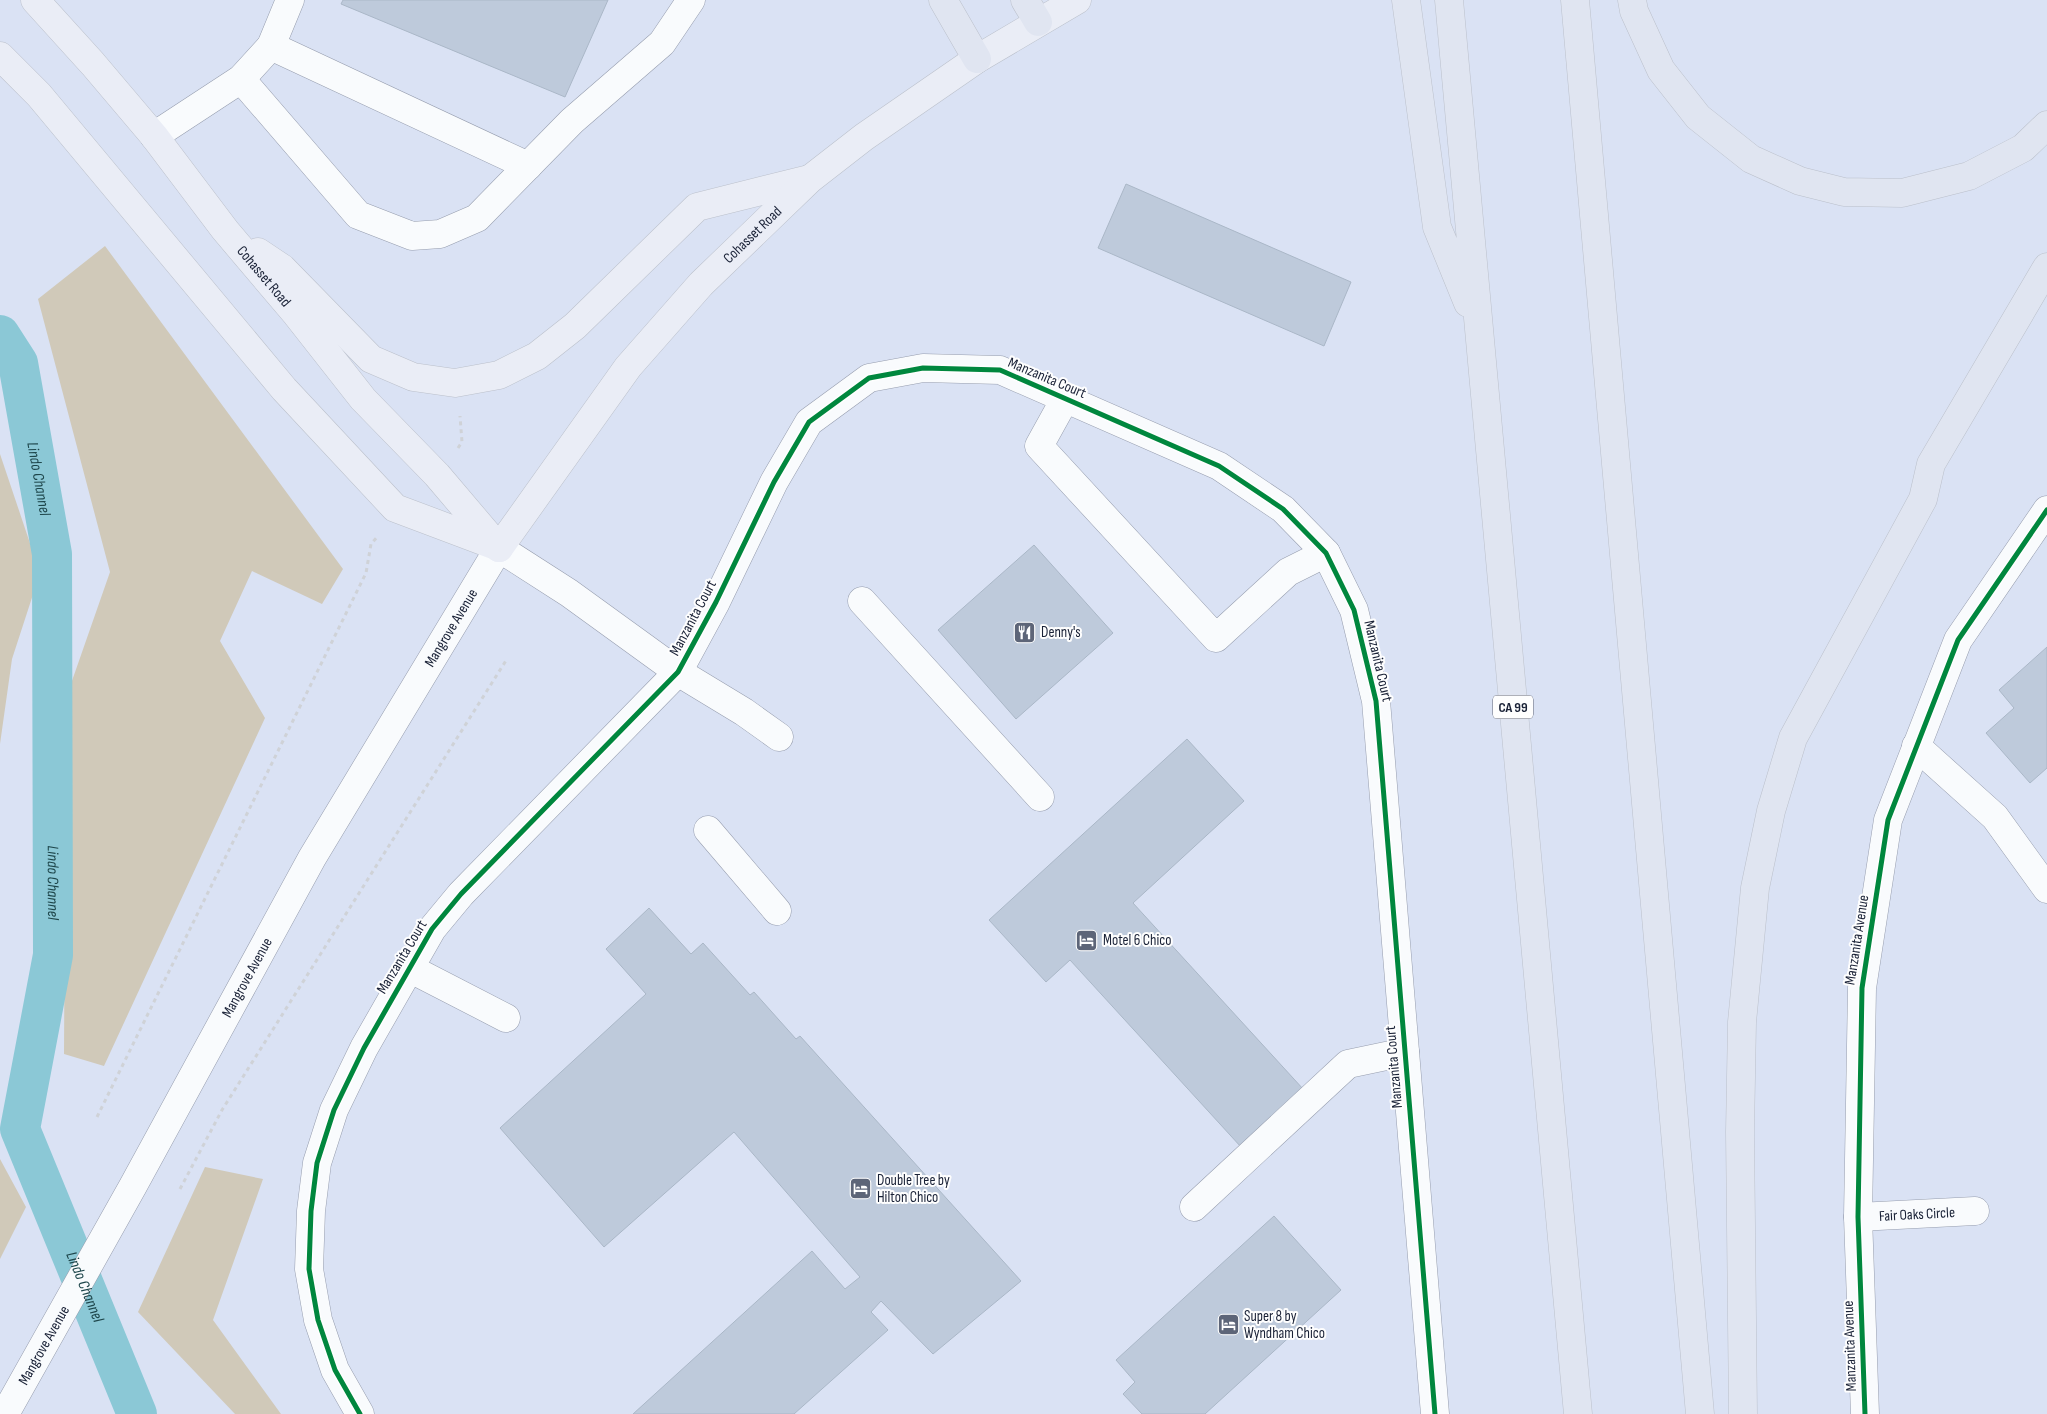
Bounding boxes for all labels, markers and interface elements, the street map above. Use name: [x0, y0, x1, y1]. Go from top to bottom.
street label: Cohasset Road: [719, 202, 786, 267]
street label: Cohasset Road: [233, 242, 295, 311]
street label: Manzanita Court: [1005, 353, 1089, 403]
water label: Lindo Channel: [23, 441, 55, 518]
street label: Manzanita Court: [665, 577, 721, 659]
street label: Mangrove Avenue: [420, 585, 482, 670]
street label: Manzanita Court: [1359, 619, 1397, 704]
restaurant icon: Denny's: [1013, 620, 1037, 644]
place label: Denny's: [1041, 623, 1081, 642]
road number: CA 99: [1493, 696, 1533, 719]
water label: Lindo Channel: [43, 845, 62, 921]
street label: Manzanita Avenue: [1841, 894, 1873, 986]
street label: Manzanita Court: [373, 916, 432, 997]
hotel icon: Motel 6 Chico: [1075, 928, 1099, 952]
place label: Motel 6 Chico: [1103, 931, 1171, 950]
street label: Mangrove Avenue: [217, 934, 276, 1021]
street label: Manzanita Court: [1381, 1024, 1407, 1109]
place label: Double Tree by Hilton Chico: [877, 1171, 950, 1207]
hotel icon: Double Tree by Hilton Chico: [849, 1177, 873, 1201]
street label: Fair Oaks Circle: [1878, 1203, 1955, 1225]
water label: Lindo Channel: [62, 1249, 108, 1326]
street label: Manzanita Avenue: [1839, 1300, 1861, 1392]
street label: Mangrove Avenue: [14, 1302, 74, 1388]
place label: Super 8 by Wyndham Chico: [1244, 1307, 1325, 1343]
hotel icon: Super 8 by Wyndham Chico: [1216, 1313, 1240, 1337]

